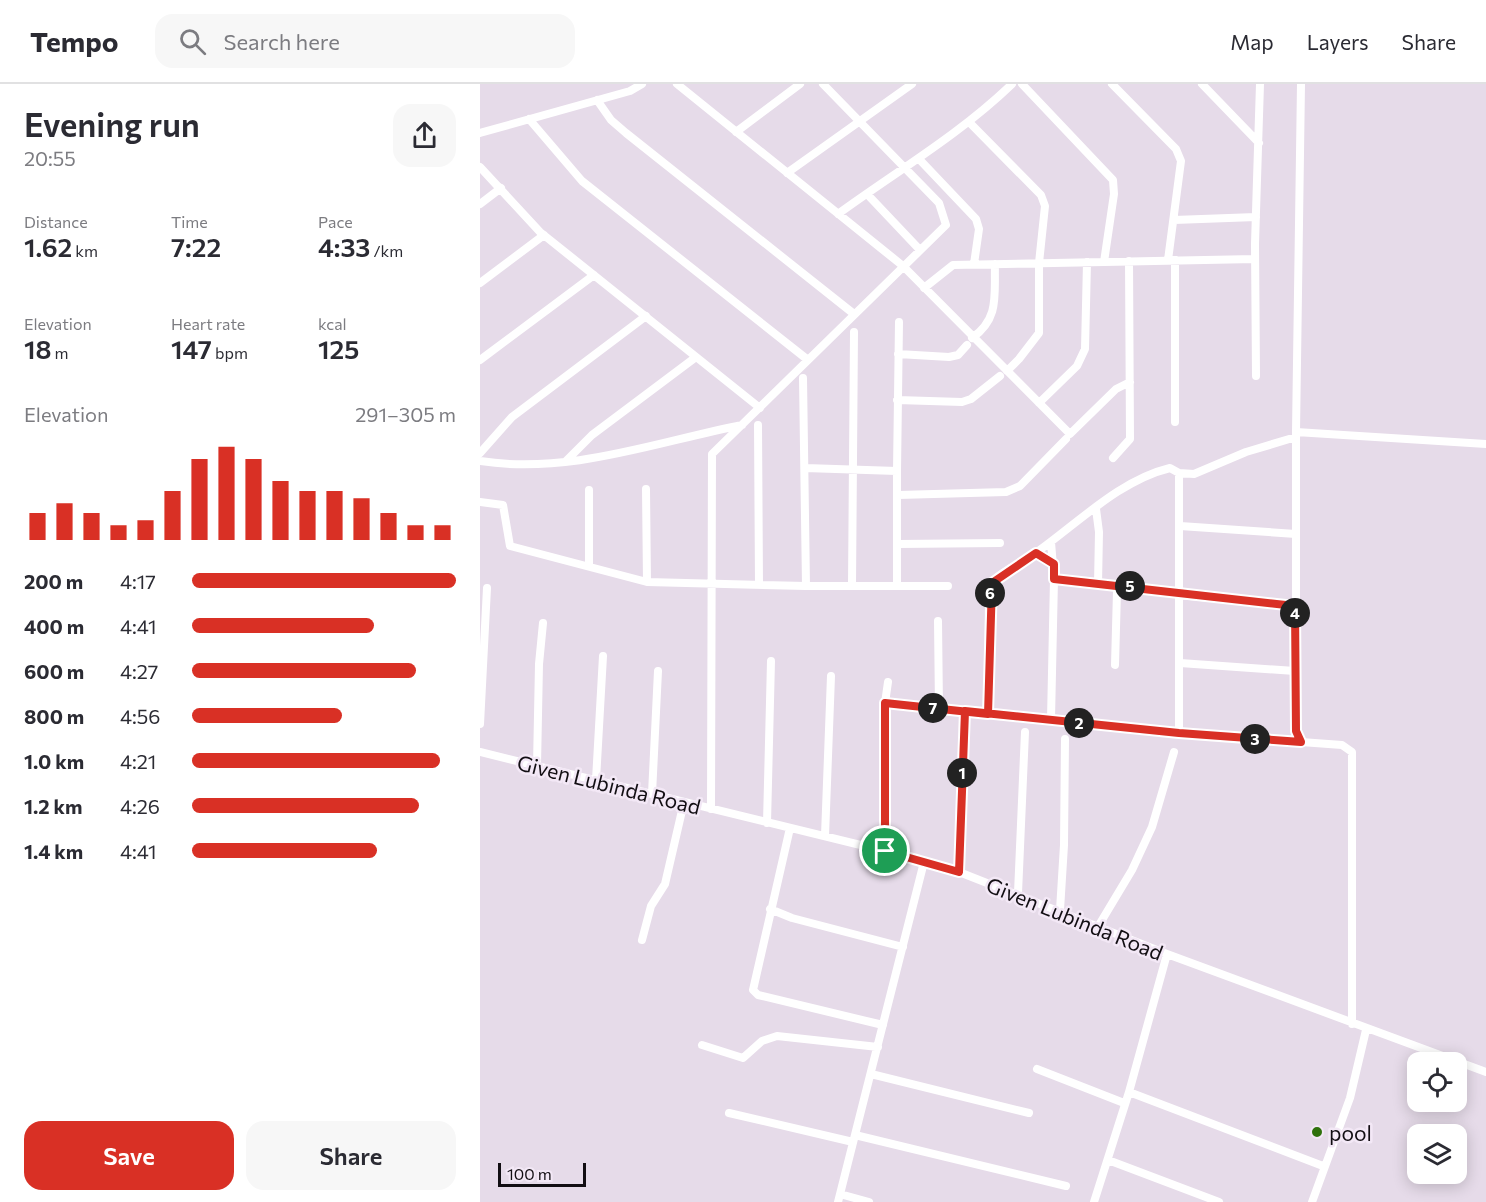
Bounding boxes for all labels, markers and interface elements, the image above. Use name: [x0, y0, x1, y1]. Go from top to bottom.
search box: [155, 14, 575, 68]
text: Tempo: [30, 24, 119, 58]
icon: search: [176, 25, 209, 58]
text: Search here: [224, 28, 340, 55]
text: Map: [1230, 29, 1274, 54]
text: Layers: [1307, 29, 1369, 54]
text: Share: [1402, 29, 1456, 54]
text: Evening run: [24, 103, 200, 144]
button: share: [393, 104, 456, 167]
text: 20:55: [24, 146, 76, 170]
text: Distance: [24, 212, 88, 231]
text: Time: [171, 212, 208, 231]
text: Pace: [318, 212, 353, 231]
text: 1.62: [24, 231, 72, 262]
text: 7:22: [171, 231, 221, 262]
text: 4:33: [318, 231, 370, 262]
text: km: [72, 241, 98, 260]
text: /km: [370, 241, 403, 260]
text: Elevation: [24, 314, 92, 333]
text: Heart rate: [171, 314, 245, 333]
text: kcal: [318, 314, 347, 333]
text: 18: [24, 333, 52, 364]
text: 147: [171, 333, 212, 364]
text: 125: [318, 333, 359, 364]
text: m: [52, 343, 69, 362]
text: bpm: [212, 343, 248, 362]
text: Elevation: [24, 402, 109, 426]
text: 291–305 m: [355, 402, 456, 426]
text: 200 m: [24, 569, 83, 593]
text: 4:17: [120, 569, 156, 593]
pin: 5: [1115, 571, 1145, 601]
text: 5: [1125, 576, 1135, 595]
pin: 6: [975, 578, 1005, 608]
text: 6: [985, 583, 995, 602]
pin: 4: [1280, 598, 1310, 628]
text: 4: [1290, 603, 1300, 622]
text: 400 m: [24, 614, 84, 638]
text: 4:41: [120, 614, 157, 638]
text: 600 m: [24, 659, 84, 683]
text: 4:27: [120, 659, 158, 683]
pin: 7: [918, 693, 948, 723]
text: 7: [929, 698, 937, 717]
text: 800 m: [24, 704, 84, 728]
text: 4:56: [120, 704, 160, 728]
pin: 2: [1064, 708, 1094, 738]
text: 2: [1074, 713, 1084, 732]
pin: 3: [1240, 724, 1270, 754]
text: 3: [1250, 729, 1260, 748]
text: 1.0 km: [24, 749, 84, 773]
text: 4:21: [120, 749, 156, 773]
street label: Given Lubinda Road: [515, 749, 703, 819]
pin: 1: [947, 758, 977, 788]
text: 1: [958, 763, 966, 782]
text: 1.2 km: [24, 794, 82, 818]
text: 4:26: [120, 794, 160, 818]
pin: [859, 825, 910, 876]
icon: arrive: [868, 834, 901, 867]
text: 1.4 km: [24, 839, 83, 863]
text: 4:41: [120, 839, 157, 863]
street label: Given Lubinda Road: [983, 871, 1167, 965]
map controls: [1407, 1052, 1467, 1184]
button: locate: [1407, 1052, 1467, 1112]
place label: pool: [1329, 1120, 1372, 1145]
button: Save: [24, 1121, 234, 1190]
button: Share: [246, 1121, 456, 1190]
button: layers: [1407, 1124, 1467, 1184]
marker: pool: [1310, 1125, 1324, 1139]
scale bar: [498, 1160, 586, 1188]
text: 100 m: [507, 1164, 552, 1183]

